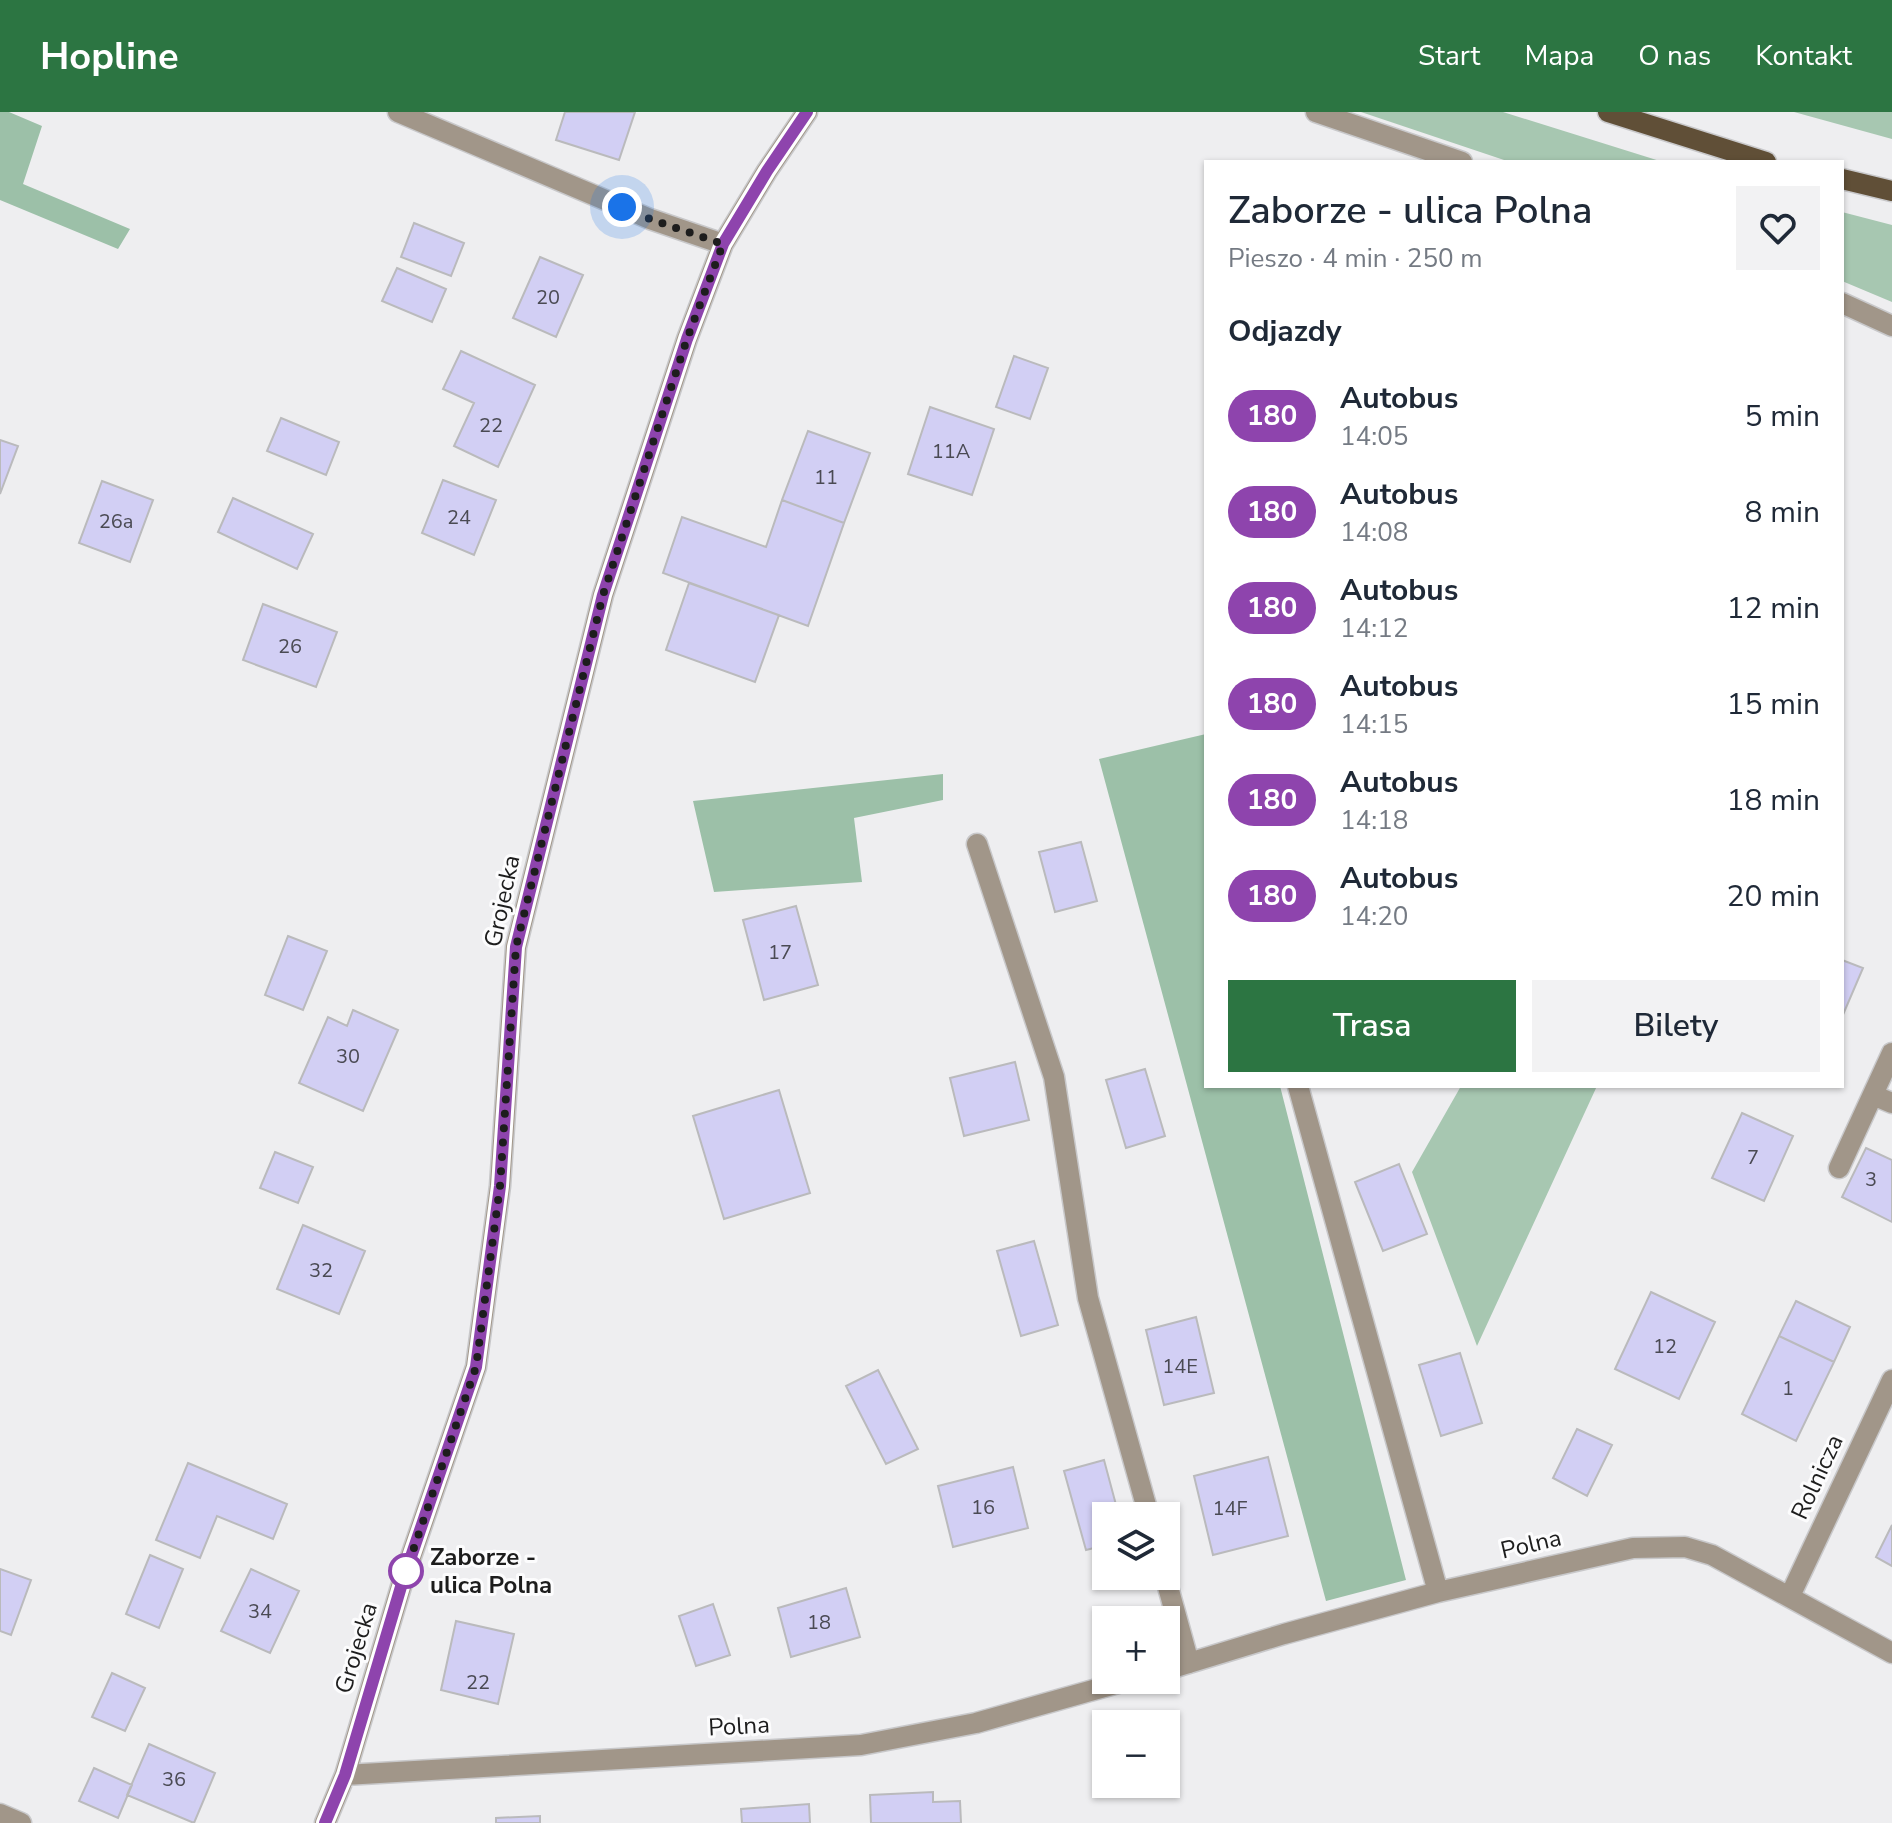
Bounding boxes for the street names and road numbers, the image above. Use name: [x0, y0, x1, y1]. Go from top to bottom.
street label: Grojecka: [477, 852, 527, 950]
street label: Rolnicza: [1783, 1429, 1851, 1525]
street label: Polna: [1497, 1521, 1565, 1567]
street label: Grojecka: [327, 1599, 385, 1697]
street label: Polna: [707, 1708, 771, 1744]

